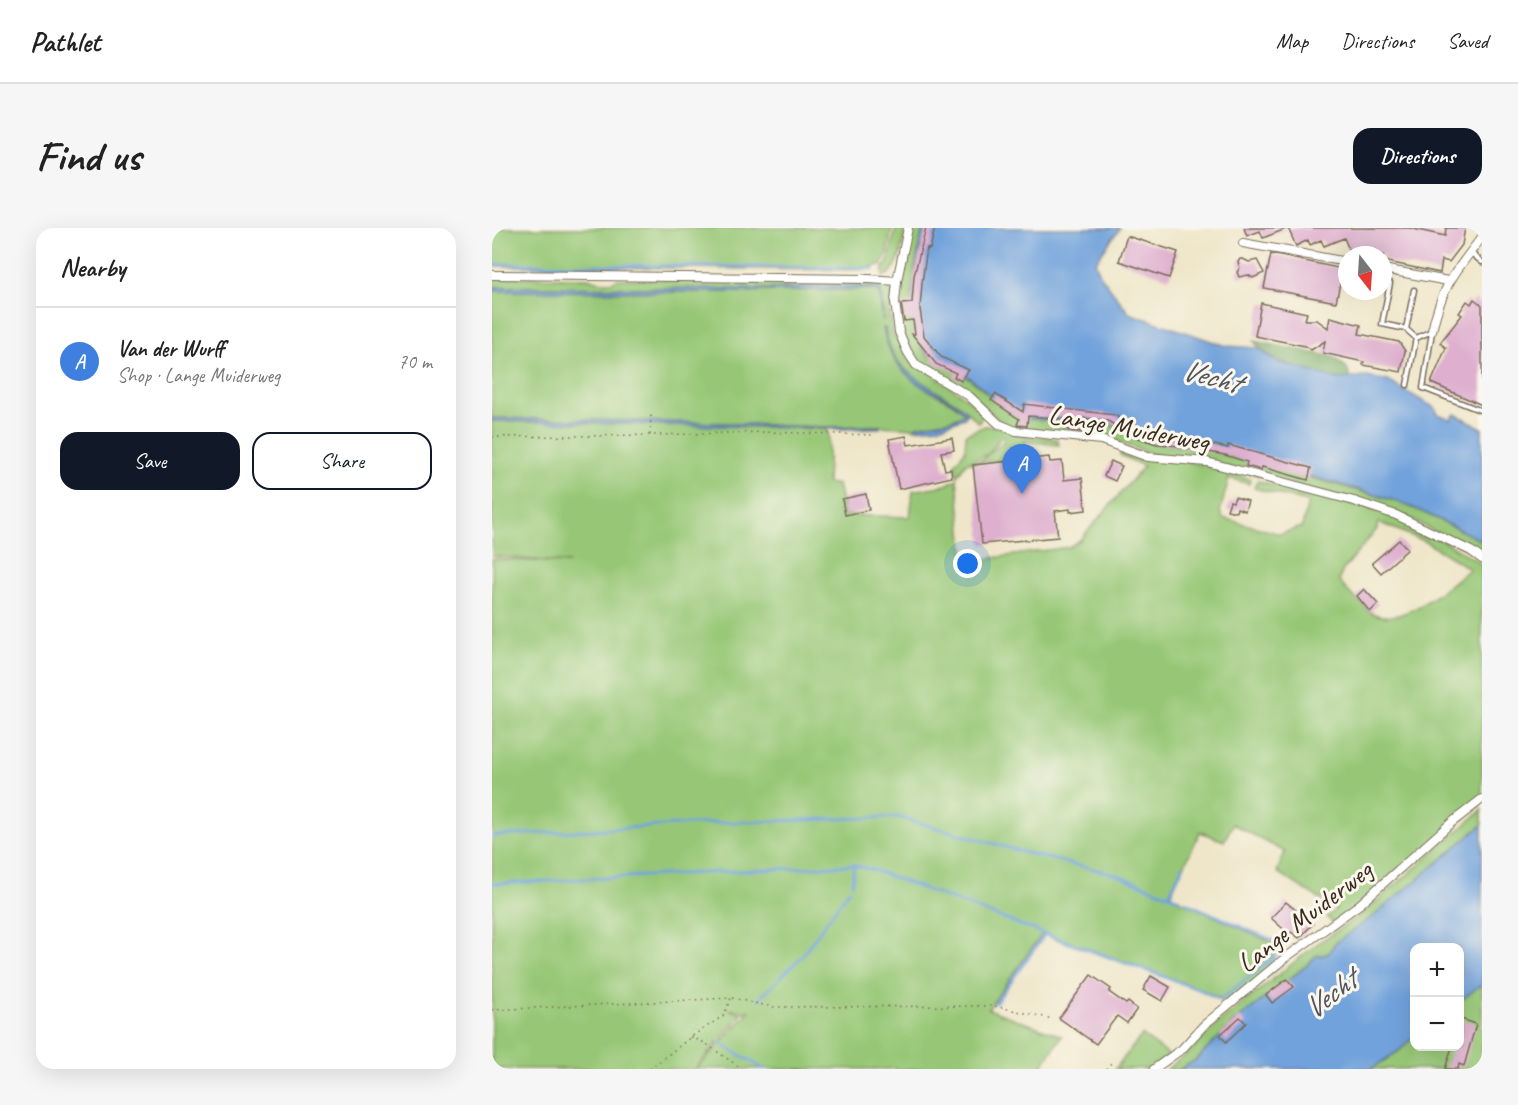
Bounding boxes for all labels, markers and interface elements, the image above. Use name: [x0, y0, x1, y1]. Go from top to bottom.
text: Pathlet: [30, 24, 100, 59]
text: Map: [1276, 28, 1308, 54]
text: Directions: [1341, 28, 1414, 54]
text: Saved: [1447, 28, 1488, 54]
button: Directions: [1353, 128, 1482, 184]
text: Find us: [36, 130, 141, 183]
north arrow: [1338, 246, 1392, 300]
text: Nearby: [60, 251, 125, 284]
text: Van der Wurff: [117, 335, 224, 363]
text: A: [74, 349, 85, 374]
text: 70 m: [398, 349, 432, 374]
water label: Vecht: [1178, 351, 1250, 403]
text: Shop · Lange Muiderweg: [117, 363, 280, 388]
street label: Lange Muiderweg: [1046, 396, 1214, 459]
button: Save: [60, 432, 240, 490]
button: Share: [252, 432, 432, 490]
pin: A: [1002, 444, 1042, 494]
your location: [953, 549, 982, 578]
street label: Lange Muiderweg: [1230, 851, 1381, 980]
map controls: [1410, 943, 1464, 1051]
button: +: [1410, 943, 1464, 997]
water label: Vecht: [1296, 957, 1370, 1027]
button: −: [1410, 997, 1464, 1051]

